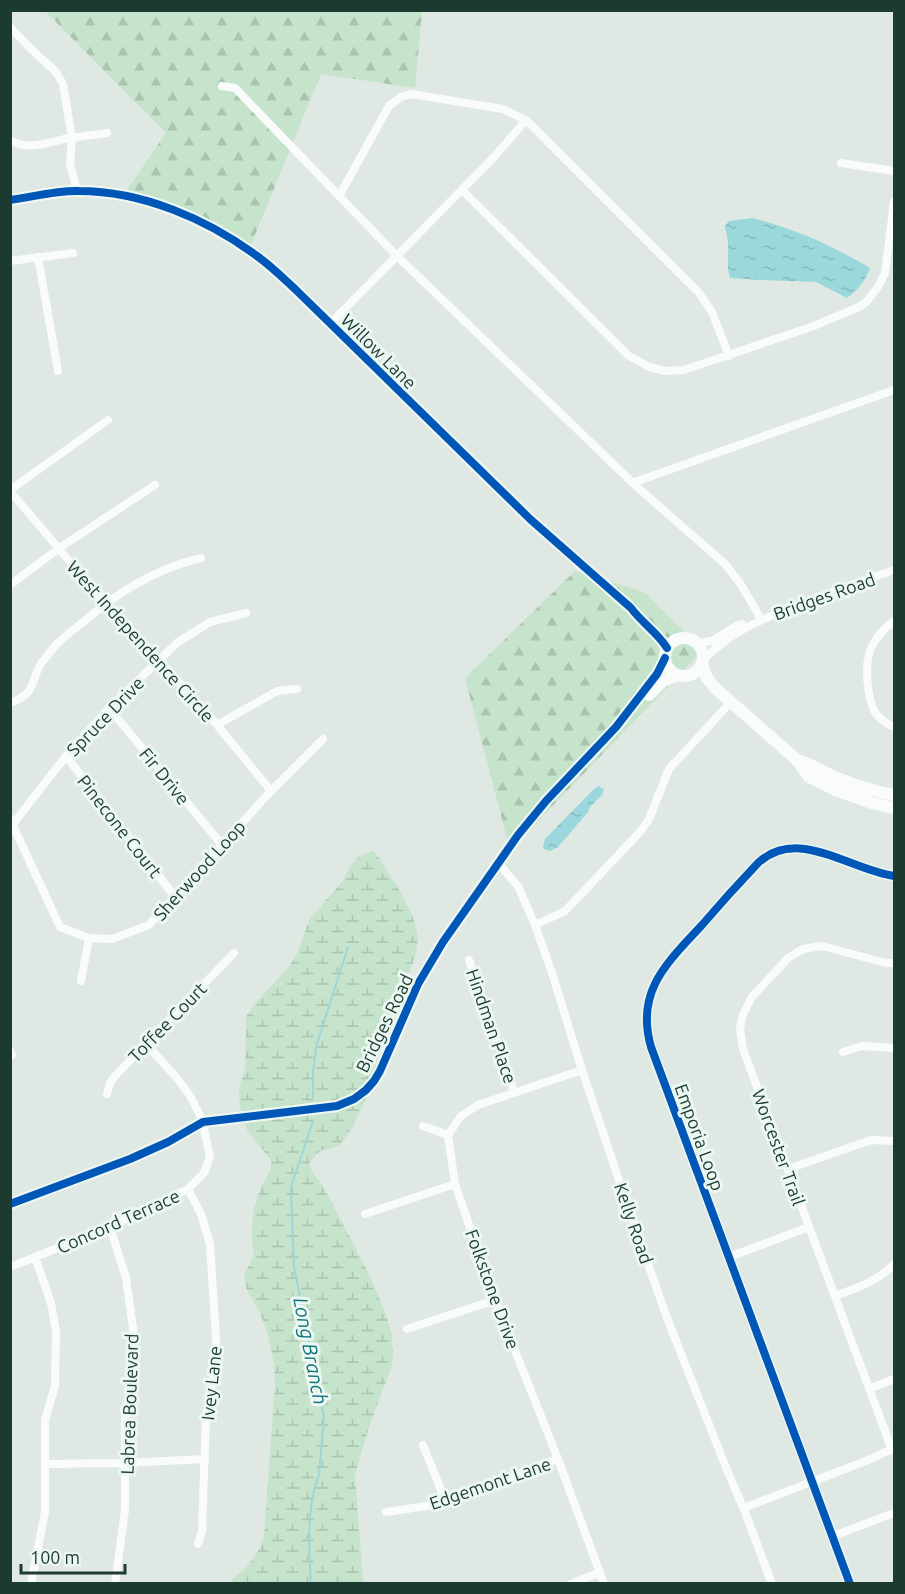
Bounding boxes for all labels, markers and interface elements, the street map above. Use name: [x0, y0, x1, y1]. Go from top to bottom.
street label: Willow Lane: [337, 309, 421, 393]
street label: West Independence Circle: [63, 556, 219, 726]
street label: Bridges Road: [770, 568, 878, 624]
street label: Spruce Drive: [62, 672, 148, 760]
street label: Fir Drive: [136, 744, 194, 808]
street label: Pinecone Court: [74, 771, 166, 881]
street label: Sherwood Loop: [149, 816, 249, 924]
street label: Hindman Place: [463, 966, 521, 1086]
street label: Bridges Road: [352, 971, 416, 1075]
street label: Toffee Court: [124, 978, 210, 1066]
street label: Emporia Loop: [671, 1081, 729, 1193]
street label: Worcester Trail: [749, 1086, 809, 1208]
street label: Kelly Road: [611, 1180, 657, 1266]
street label: Concord Terrace: [53, 1185, 183, 1257]
street label: Folkstone Drive: [462, 1226, 524, 1352]
water label: Long Branch: [289, 1295, 333, 1407]
street label: Labrea Boulevard: [117, 1333, 141, 1475]
street label: Ivey Lane: [197, 1345, 225, 1421]
street label: Edgemont Lane: [427, 1453, 553, 1513]
scale bar: [21, 1537, 124, 1575]
text: 100 m: [30, 1547, 80, 1567]

